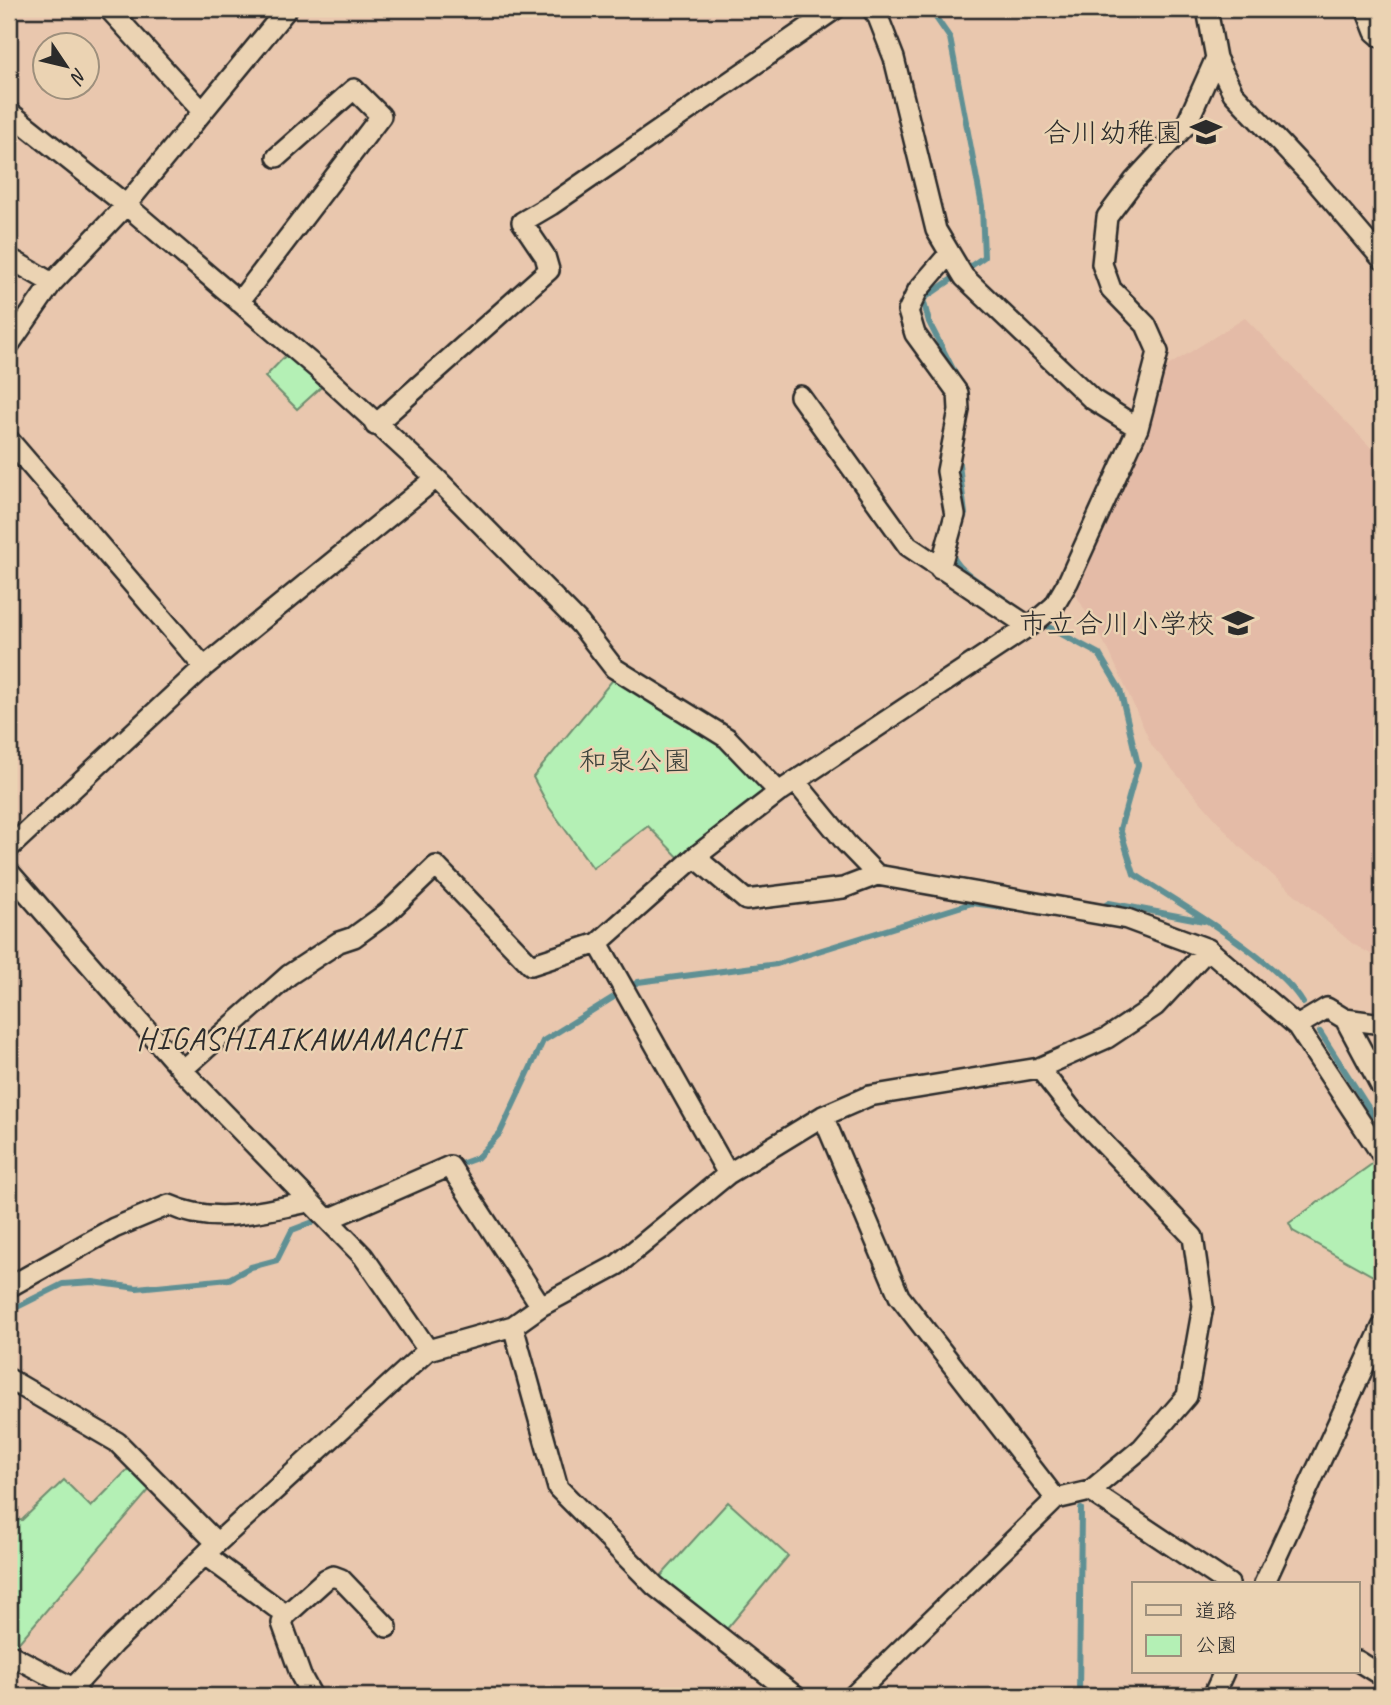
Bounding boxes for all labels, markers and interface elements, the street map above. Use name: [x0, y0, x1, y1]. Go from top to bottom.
north arrow: [32, 32, 102, 102]
text: N: [64, 63, 92, 90]
place label: 合川幼稚園: [1043, 115, 1183, 150]
school or university icon: 合川幼稚園: [1189, 115, 1223, 149]
place label: 市立合川小学校: [1019, 606, 1215, 641]
school or university icon: 市立合川小学校: [1221, 606, 1255, 640]
park label: 和泉公園: [579, 743, 691, 778]
district label: HIGASHIAIKAWAMACHI: [136, 1018, 469, 1059]
legend: [1132, 1582, 1360, 1674]
text: 道路: [1195, 1598, 1237, 1624]
text: 公園: [1195, 1632, 1237, 1658]

